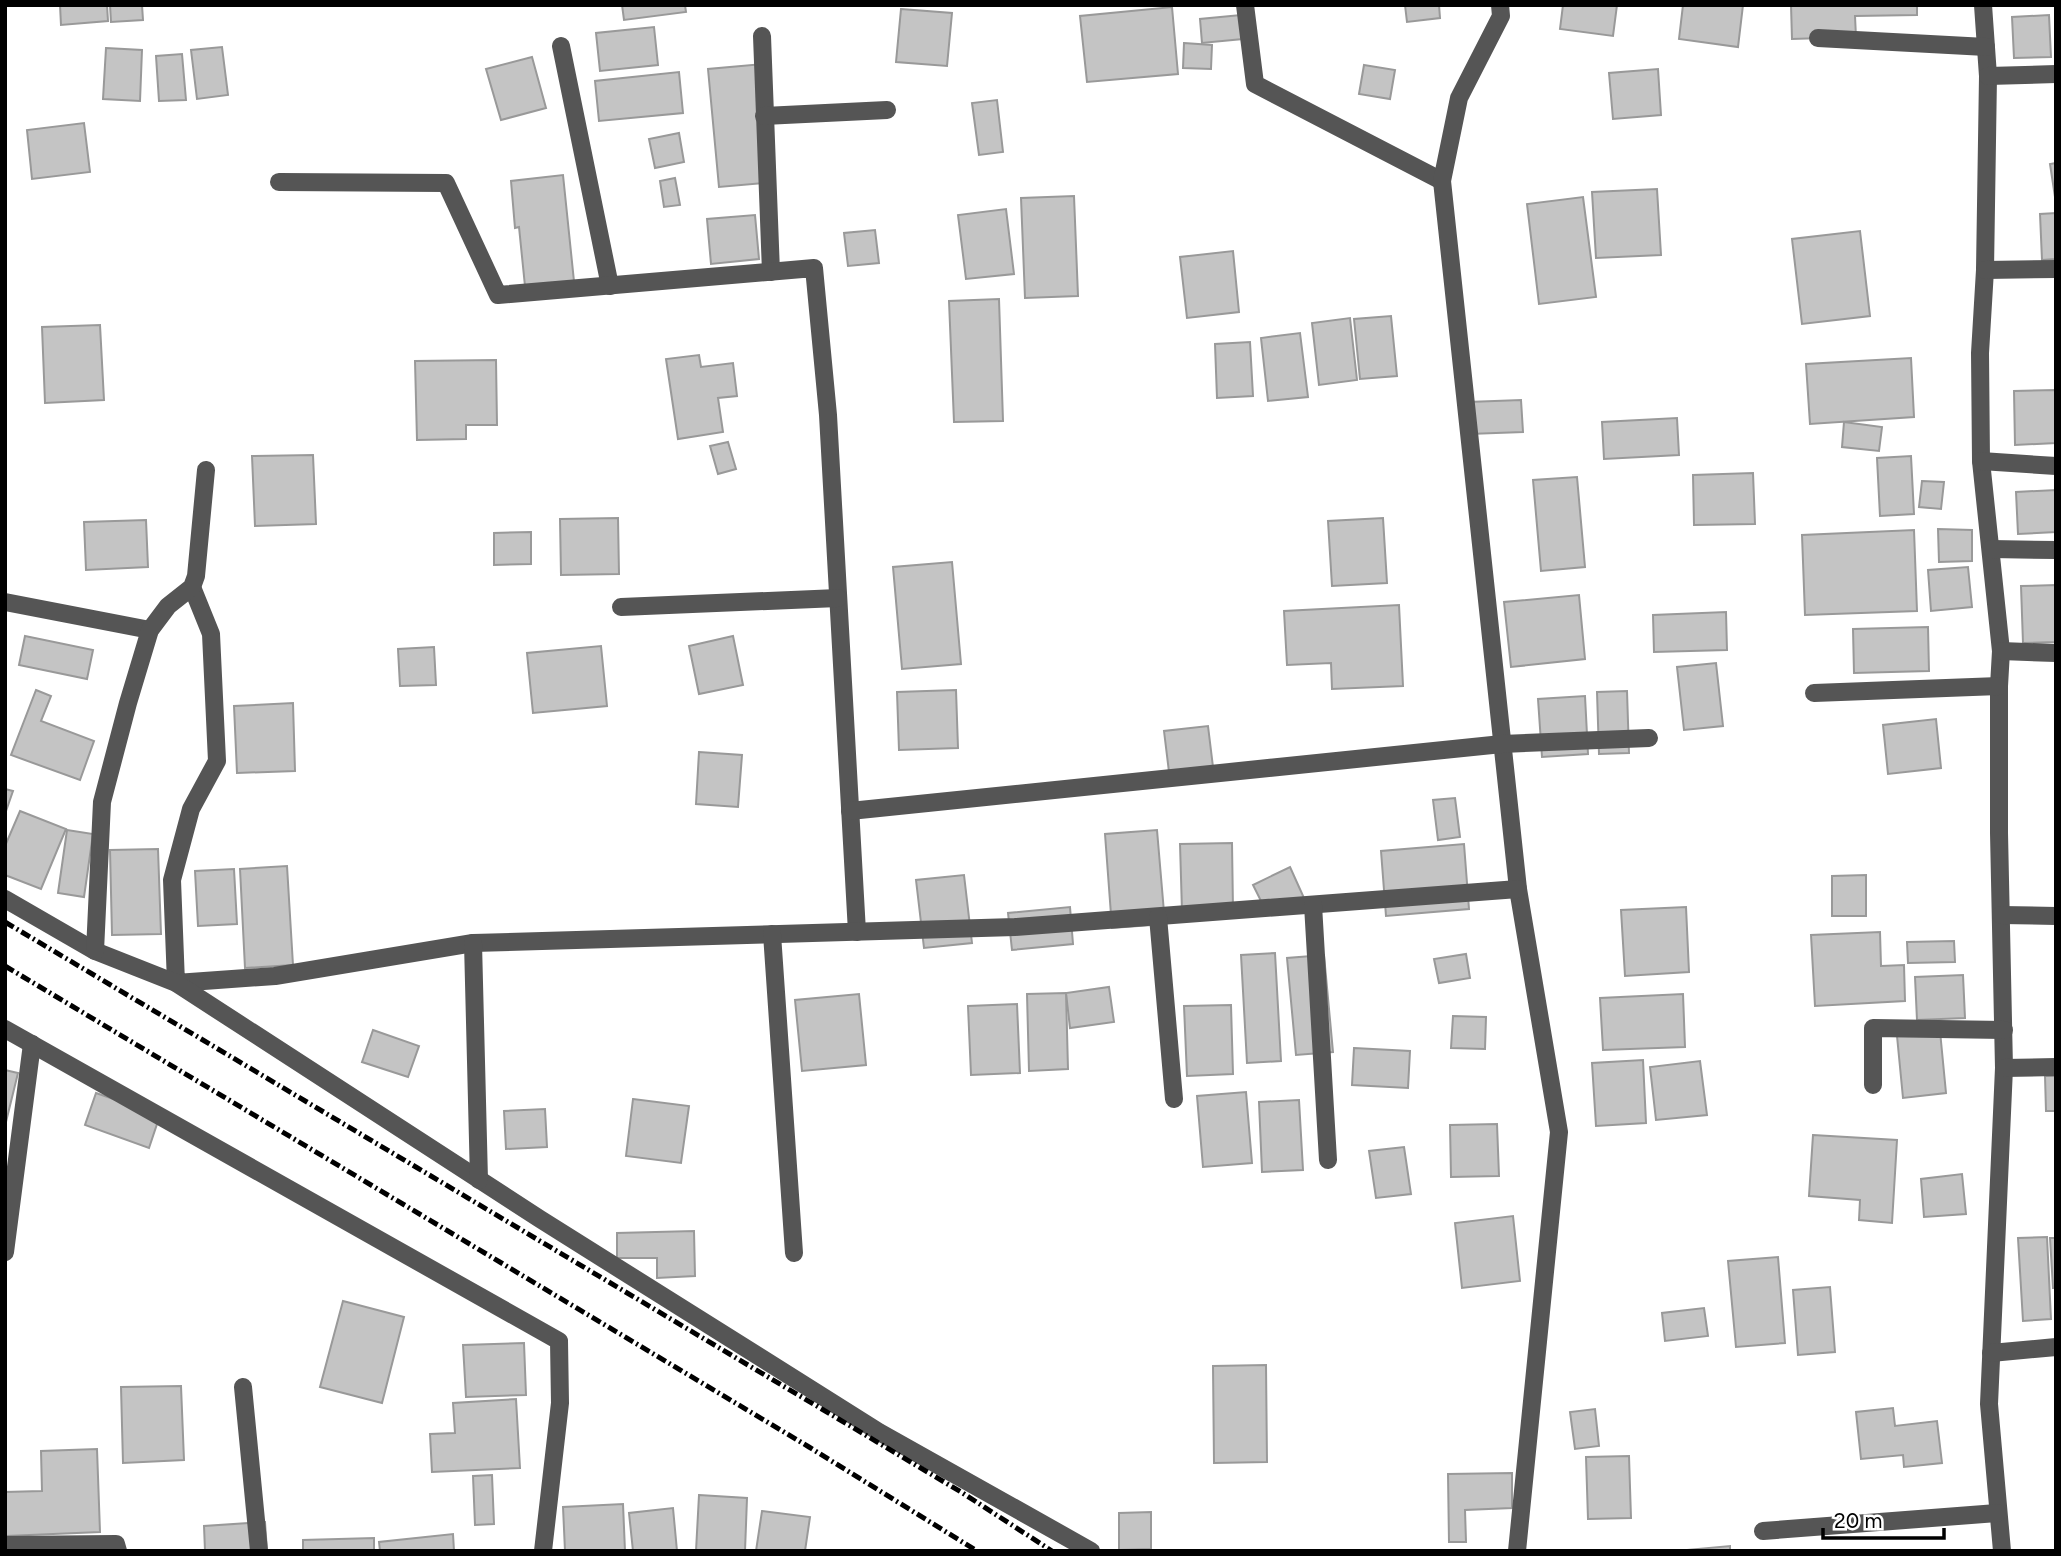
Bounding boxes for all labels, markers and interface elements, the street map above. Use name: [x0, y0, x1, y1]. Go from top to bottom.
scale bar: [1823, 1496, 1944, 1540]
text: 20 m: [1834, 1508, 1882, 1533]

